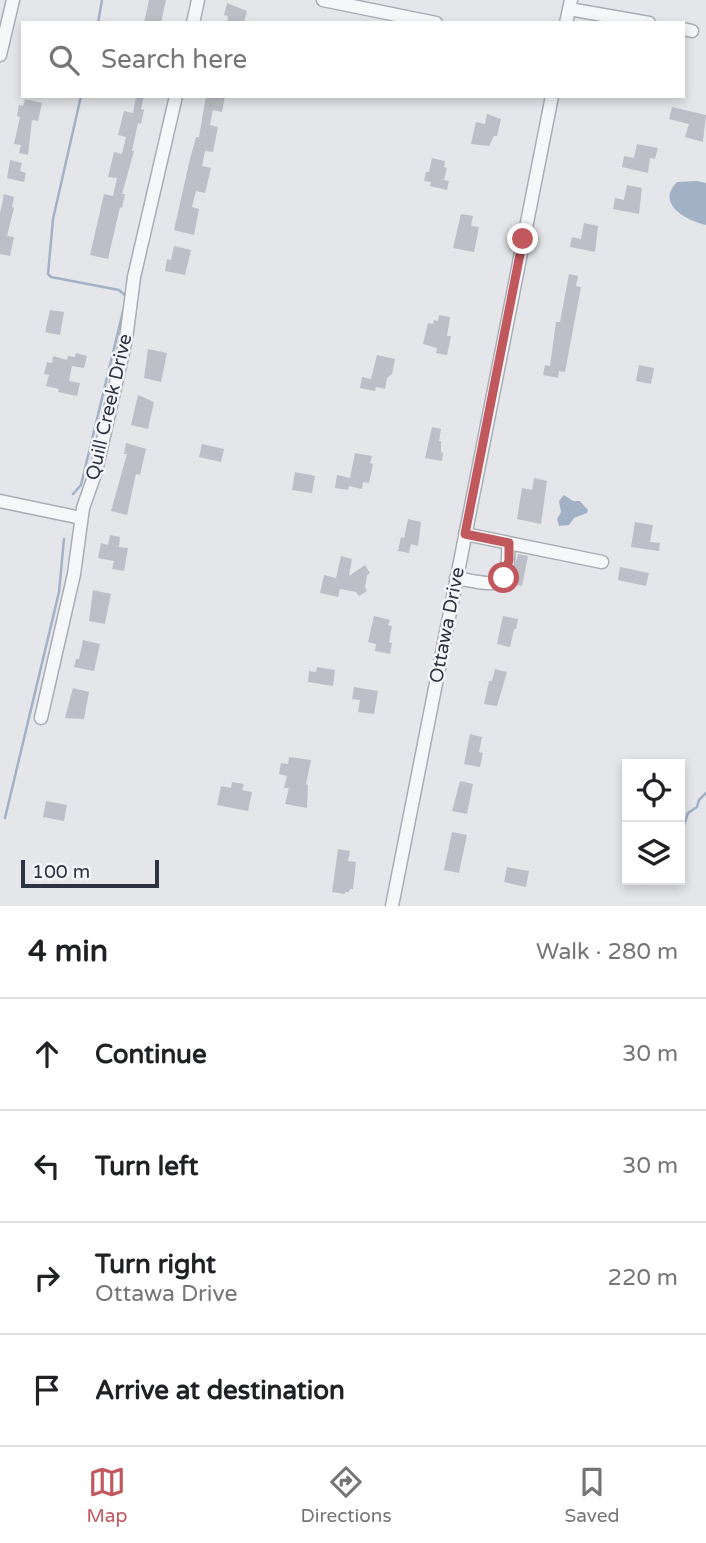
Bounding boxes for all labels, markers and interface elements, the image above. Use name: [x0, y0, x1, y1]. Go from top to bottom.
search box: [21, 21, 685, 98]
icon: search: [45, 41, 83, 79]
text: Search here: [101, 44, 247, 75]
route end: [507, 223, 538, 254]
street label: Quill Creek Drive: [81, 332, 137, 482]
route start: [488, 562, 519, 593]
street label: Ottawa Drive: [425, 565, 469, 685]
map controls: [622, 759, 685, 885]
button: locate: [622, 759, 685, 822]
button: layers: [622, 822, 685, 885]
scale bar: [21, 857, 159, 889]
text: 100 m: [32, 861, 90, 883]
text: 4 min: [28, 933, 108, 970]
text: Walk · 280 m: [536, 938, 678, 966]
icon: ahead: [28, 1035, 66, 1073]
text: Continue: [95, 1039, 207, 1070]
text: 30 m: [622, 1040, 678, 1068]
icon: left: [28, 1147, 66, 1185]
text: Turn left: [95, 1151, 198, 1182]
text: 30 m: [622, 1152, 678, 1180]
text: Turn right: [95, 1249, 216, 1280]
icon: right: [28, 1259, 66, 1297]
text: 220 m: [608, 1264, 678, 1292]
text: Ottawa Drive: [95, 1280, 238, 1308]
icon: arrive: [28, 1371, 66, 1409]
text: Arrive at destination: [95, 1375, 345, 1406]
tab: Map: [87, 1463, 128, 1527]
tab: Directions: [301, 1463, 392, 1527]
tab: Saved: [565, 1463, 619, 1527]

